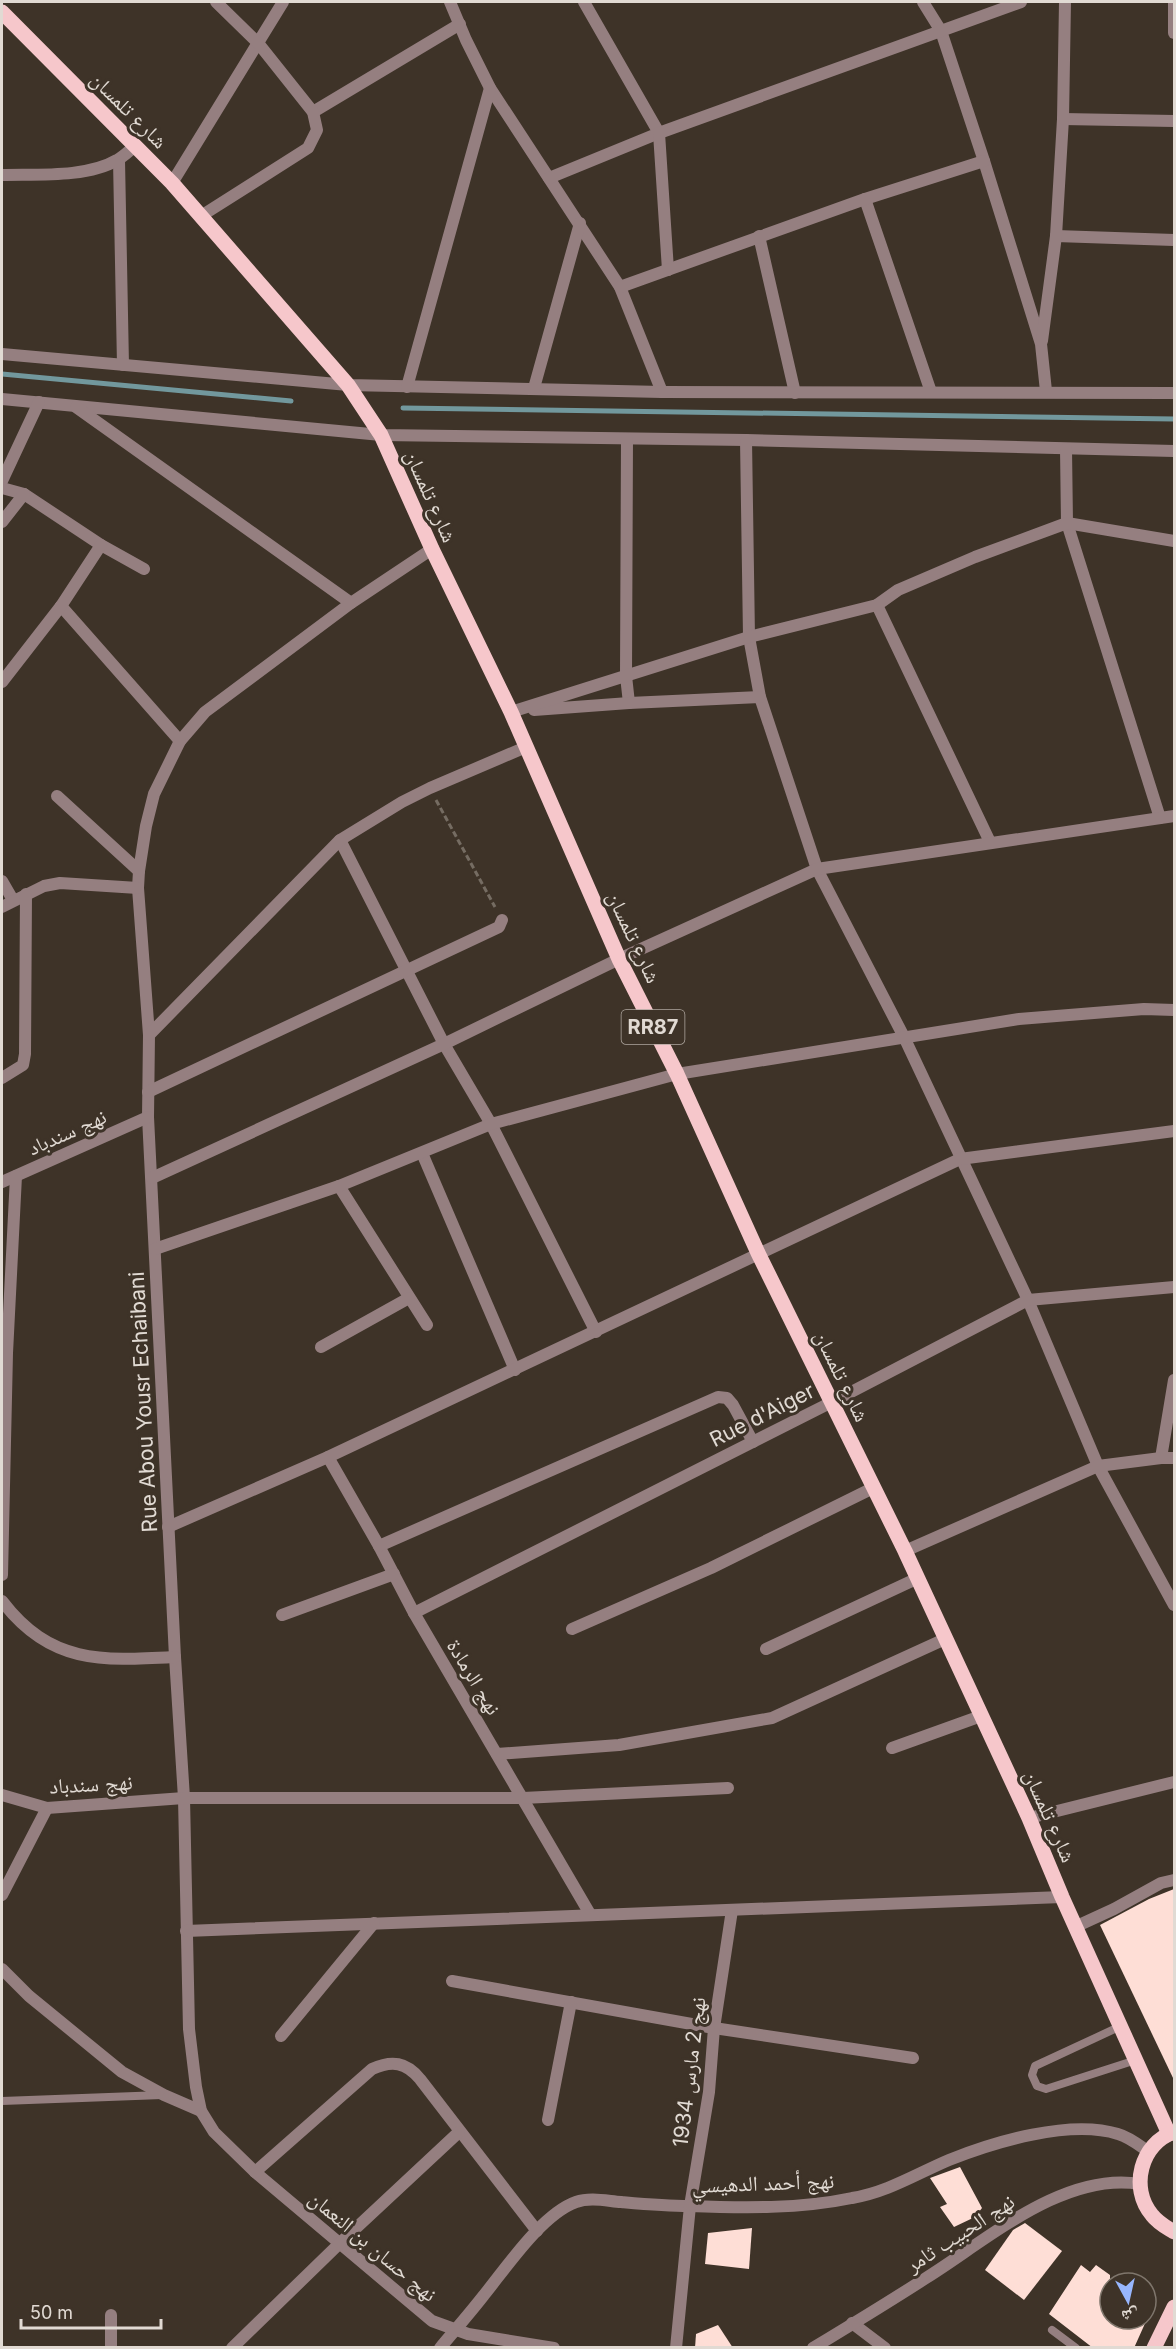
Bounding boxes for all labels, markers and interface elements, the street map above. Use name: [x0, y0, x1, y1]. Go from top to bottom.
street label: شارع تلمسان: [85, 66, 173, 154]
street label: شارع تلمسان: [399, 446, 462, 546]
street label: شارع تلمسان: [601, 887, 666, 987]
road number: RR87: [622, 1010, 684, 1044]
street label: نهج سندباد: [24, 1104, 111, 1161]
street label: Rue Abou Yousr Echaibani: [124, 1271, 162, 1533]
street label: شارع تلمسان: [808, 1326, 875, 1426]
street label: Rue d'Aiger: [705, 1378, 819, 1452]
street label: نهج الرمادة: [441, 1635, 506, 1720]
street label: شارع تلمسان: [1018, 1766, 1081, 1866]
street label: نهج سندباد: [49, 1769, 133, 1800]
street label: نهج 2 مارس 1934: [667, 1996, 712, 2148]
street label: نهج أحمد الدهيسي: [691, 2168, 835, 2202]
street label: نهج حسان بن النعمان: [303, 2185, 442, 2307]
street label: نهج الحبيب ثامر: [900, 2189, 1020, 2279]
north arrow: [1098, 2271, 1158, 2331]
scale bar: [21, 2292, 160, 2330]
text: 50 m: [30, 2302, 73, 2323]
text: ش: [1120, 2305, 1140, 2327]

